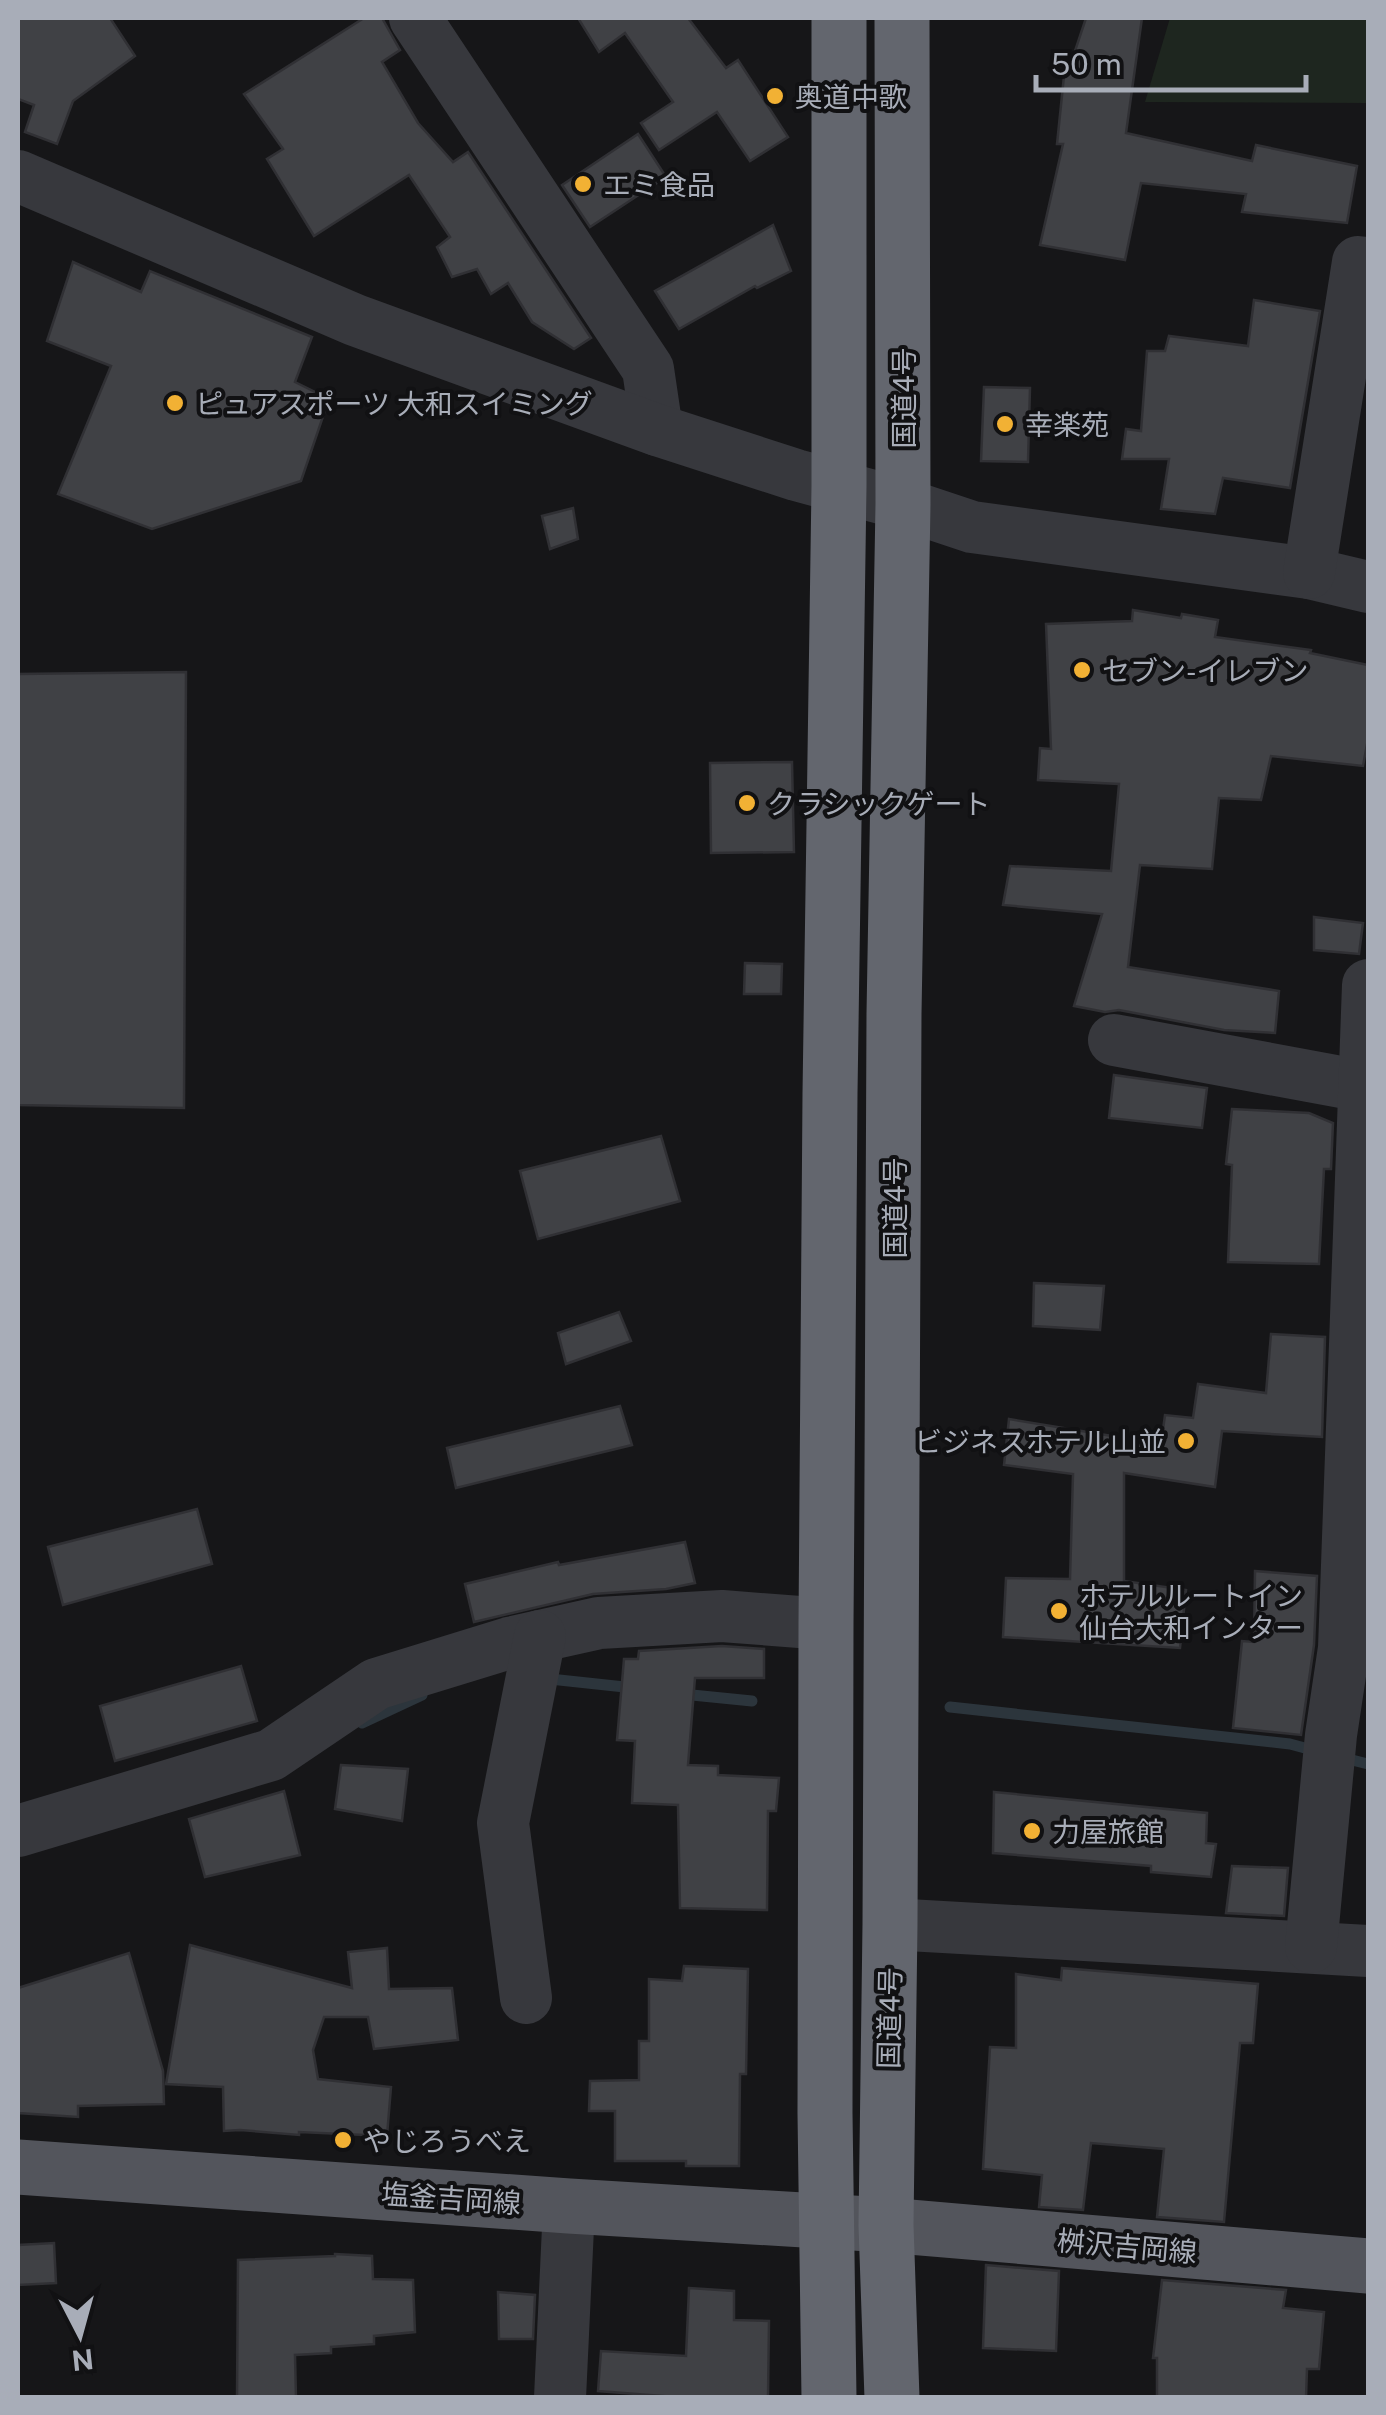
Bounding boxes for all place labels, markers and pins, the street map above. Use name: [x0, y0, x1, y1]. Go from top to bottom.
place label: 奥道中歌: [795, 80, 907, 113]
marker: 奥道中歌: [764, 85, 786, 107]
place label: エミ食品: [603, 168, 715, 201]
marker: エミ食品: [572, 173, 594, 195]
place label: ピュアスポーツ 大和スイミング: [195, 387, 593, 420]
marker: ピュアスポーツ 大和スイミング: [164, 392, 186, 414]
place label: 幸楽苑: [1025, 408, 1109, 441]
marker: 幸楽苑: [994, 413, 1016, 435]
place label: セブン-イレブン: [1102, 654, 1309, 687]
marker: セブン-イレブン: [1071, 659, 1093, 681]
place label: クラシックゲート: [767, 787, 990, 820]
marker: クラシックゲート: [736, 792, 758, 814]
place label: ビジネスホテル山並: [914, 1425, 1166, 1458]
marker: ビジネスホテル山並: [1175, 1430, 1197, 1452]
place label: ホテルルートイン 仙台大和インター: [1079, 1579, 1303, 1644]
marker: ホテルルートイン 仙台大和インター: [1048, 1600, 1070, 1622]
place label: 力屋旅館: [1052, 1815, 1164, 1848]
marker: 力屋旅館: [1021, 1820, 1043, 1842]
place label: やじろうべえ: [363, 2124, 531, 2157]
marker: やじろうべえ: [332, 2129, 354, 2151]

